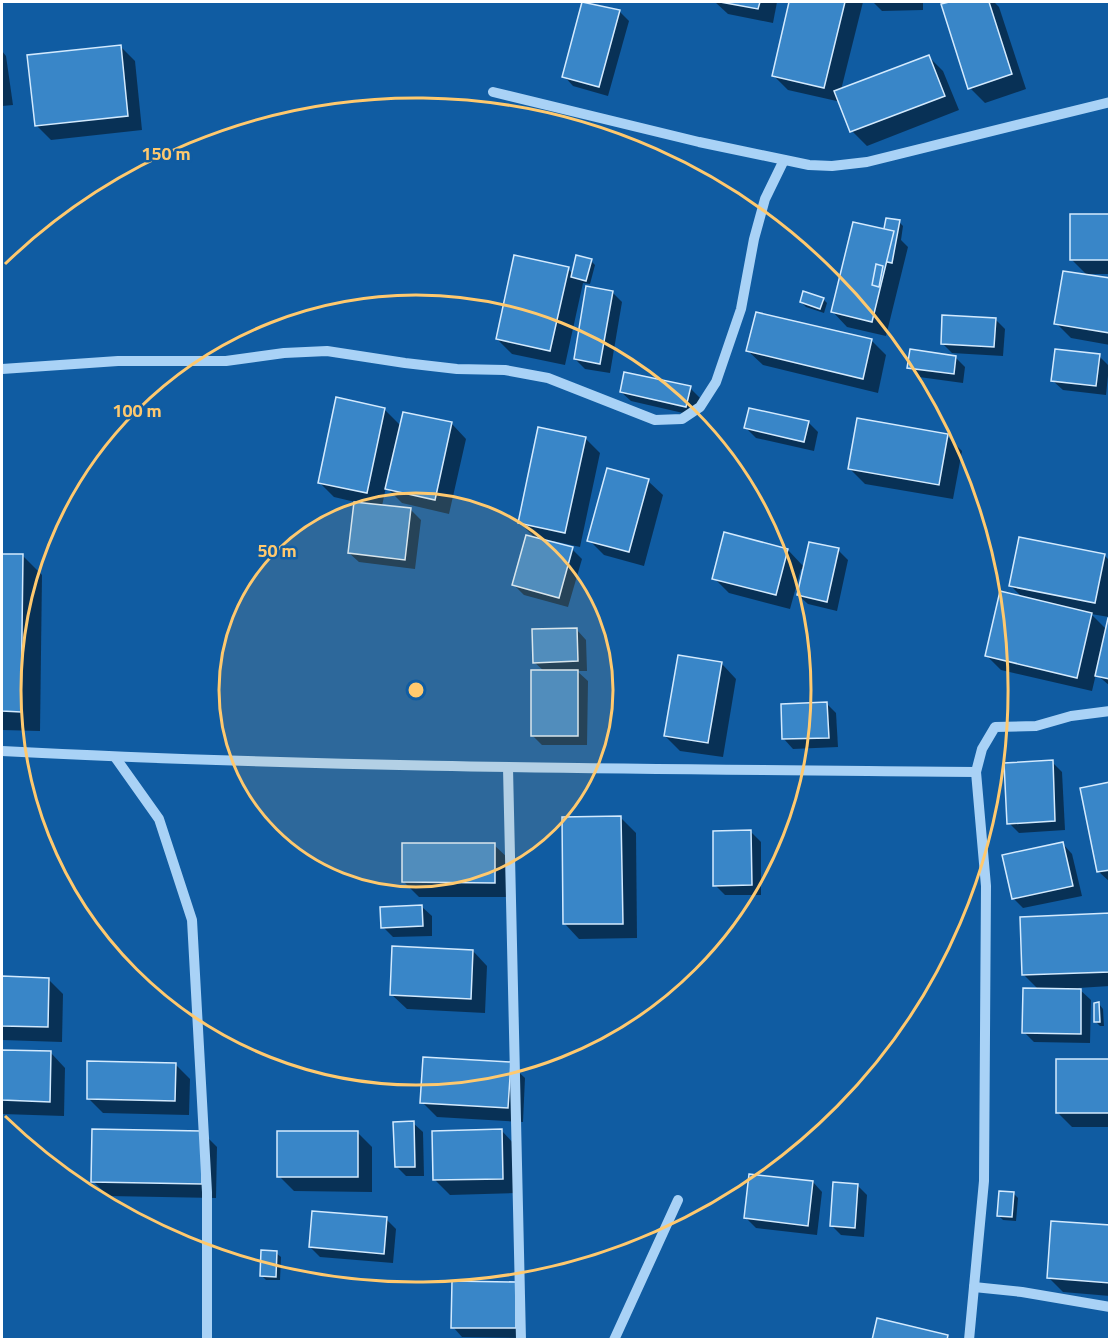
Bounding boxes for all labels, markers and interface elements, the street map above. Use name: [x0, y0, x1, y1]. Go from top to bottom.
text: 150 m: [141, 140, 191, 167]
text: 100 m: [112, 397, 162, 424]
text: 50 m: [257, 537, 297, 564]
centre of rings: [406, 680, 426, 700]

